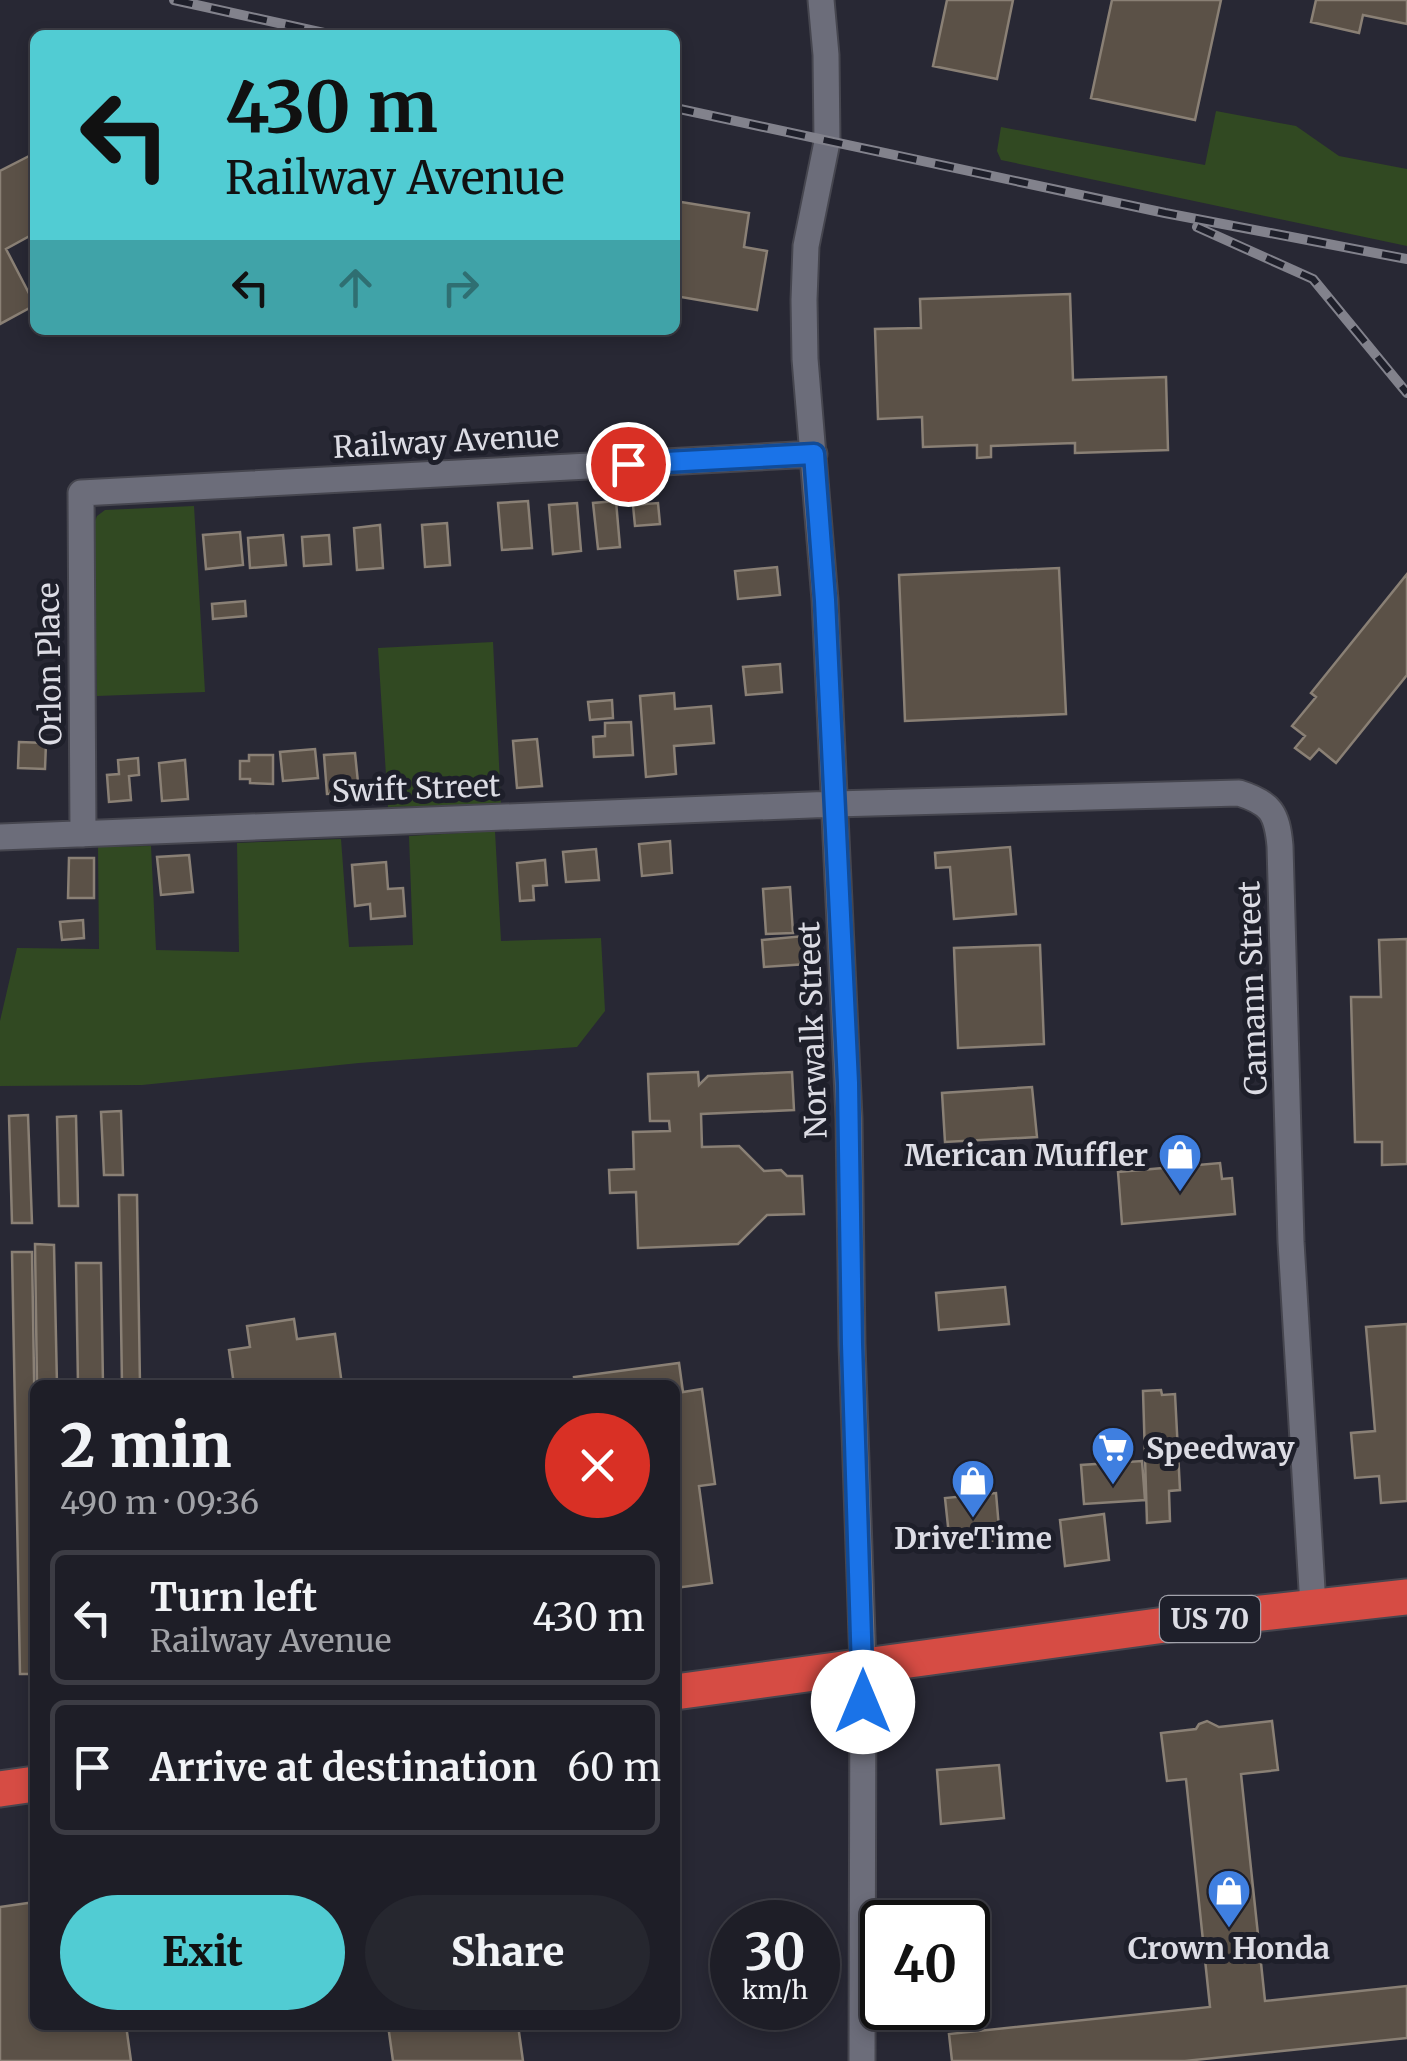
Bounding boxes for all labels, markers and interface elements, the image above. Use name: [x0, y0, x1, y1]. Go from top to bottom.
text: 430 m: [225, 63, 438, 151]
icon: left: [60, 70, 190, 200]
text: Railway Avenue: [225, 150, 565, 206]
icon: left: [223, 260, 278, 315]
icon: ahead: [328, 260, 383, 315]
icon: right: [433, 260, 488, 315]
street label: Railway Avenue: [332, 416, 560, 466]
pin: [586, 422, 671, 507]
icon: arrive: [601, 437, 656, 492]
street label: Orlon Place: [29, 582, 69, 746]
street label: Swift Street: [331, 766, 501, 810]
street label: Camann Street: [1229, 880, 1275, 1096]
street label: Norwalk Street: [789, 920, 835, 1139]
shop icon: Merican Muffler: [1157, 1132, 1203, 1193]
place label: Merican Muffler: [905, 1136, 1148, 1174]
text: 2 min: [60, 1408, 232, 1483]
button: close: [545, 1413, 650, 1518]
supermarket icon: Speedway: [1090, 1425, 1136, 1486]
place label: Speedway: [1146, 1429, 1295, 1467]
shop icon: DriveTime: [950, 1458, 996, 1519]
text: 490 m · 09:36: [60, 1483, 259, 1523]
place label: DriveTime: [894, 1519, 1052, 1557]
text: Turn left: [150, 1574, 317, 1621]
icon: left: [65, 1590, 120, 1645]
text: 430 m: [532, 1594, 645, 1641]
road number: US 70: [1160, 1596, 1260, 1642]
text: Railway Avenue: [150, 1621, 392, 1661]
position arrow: [811, 1650, 915, 1754]
icon: arrive: [65, 1740, 120, 1795]
text: Arrive at destination: [150, 1744, 537, 1791]
text: 60 m: [567, 1744, 661, 1791]
shop icon: Crown Honda: [1206, 1868, 1252, 1929]
button: Exit: [60, 1895, 345, 2010]
button: Share: [365, 1895, 650, 2010]
speed limit sign: 40: [860, 1900, 990, 2030]
text: 30: [744, 1921, 806, 1984]
place label: Crown Honda: [1128, 1929, 1330, 1967]
text: km/h: [742, 1974, 808, 2006]

